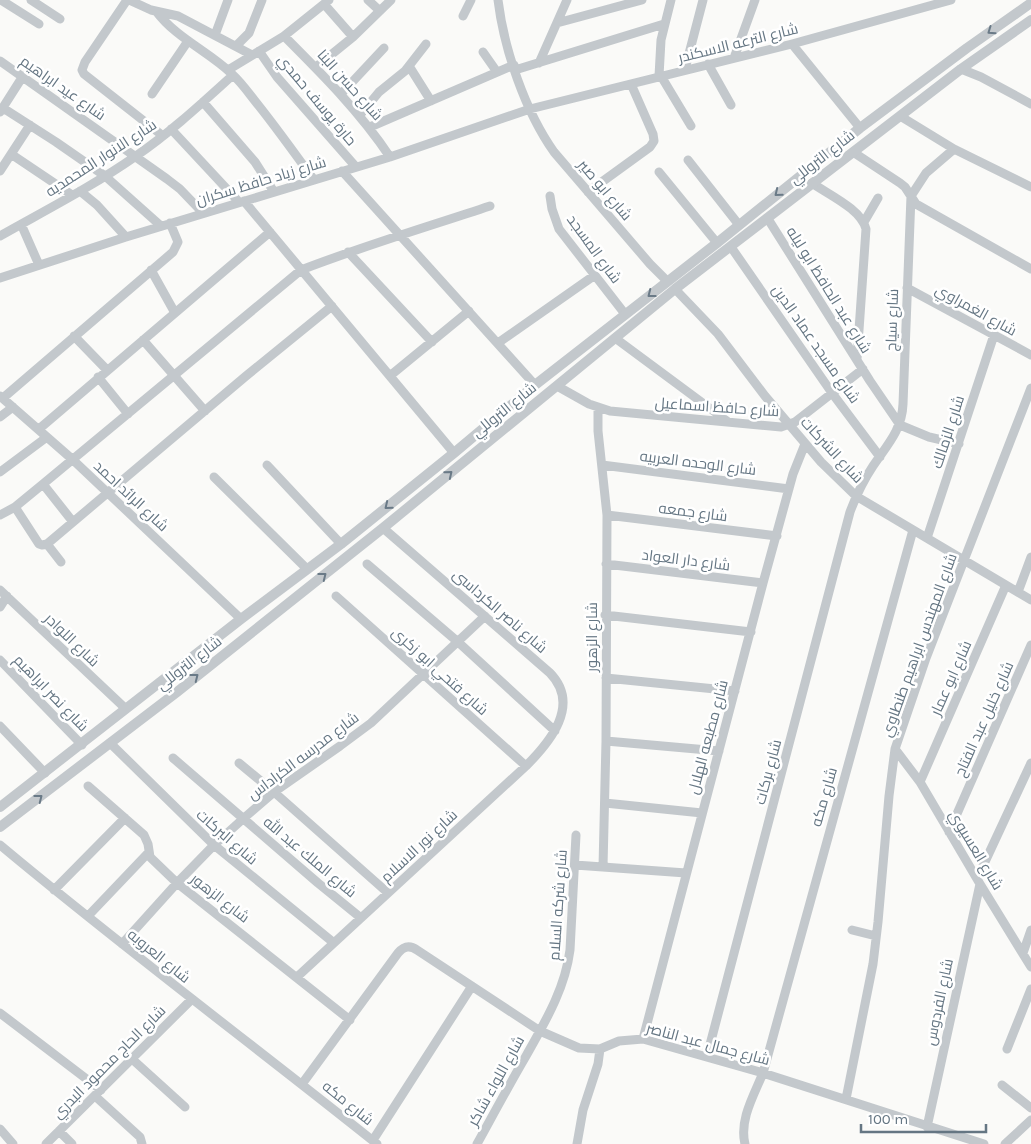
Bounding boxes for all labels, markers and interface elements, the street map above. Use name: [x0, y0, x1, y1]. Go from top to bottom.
street label: شارع الترعه الاسكندر: [675, 19, 800, 69]
one-way arrow: [987, 25, 997, 34]
street label: شارع حسن البنا: [312, 46, 386, 125]
street label: حارة يوسف حمدي: [271, 51, 360, 151]
street label: شارع عيد ابراهيم: [16, 52, 109, 126]
street label: شارع الانوار المحمديه: [42, 115, 161, 202]
street label: شارع التروللي: [786, 126, 860, 190]
street label: شارع زياد حافظ سكران: [194, 153, 329, 211]
street label: شارع ابو صير: [572, 155, 636, 225]
one-way arrow: [775, 188, 784, 196]
street label: شارع المسجد: [561, 211, 625, 288]
street label: شارع عبد الحافظ ابو ليله: [781, 223, 875, 358]
street label: شارع الغمراوي: [931, 280, 1020, 342]
street label: شارع مسجد عماد الدين: [767, 281, 864, 408]
one-way arrow: [647, 288, 657, 297]
street label: شارع سياج: [882, 288, 904, 352]
street label: شارع التروللي: [468, 379, 542, 444]
street label: شارع الزمالك: [928, 393, 970, 471]
street label: شارع حافظ اسماعيل: [654, 394, 780, 422]
street label: شارع الشركات: [795, 413, 867, 488]
street label: شارع الوحده العربيه: [638, 447, 757, 481]
street label: شارع الرائد احمد: [89, 457, 172, 537]
one-way arrow: [443, 472, 452, 480]
street label: شارع جمعه: [657, 499, 728, 527]
one-way arrow: [385, 500, 394, 508]
street label: شارع دار العواد: [640, 546, 731, 576]
street label: شارع المهندس ابراهيم طنطاوي: [877, 551, 963, 740]
street label: شارع ناصر الكرداسى: [448, 565, 551, 658]
one-way arrow: [317, 573, 326, 582]
street label: شارع الزهور: [583, 602, 603, 673]
street label: شارع اللوادر: [39, 609, 103, 672]
street label: شارع فتحي ابو زكرى: [386, 623, 492, 721]
street label: شارع التروللي: [153, 632, 227, 696]
street label: شارع ابو عمار: [926, 638, 977, 720]
street label: شارع نصر ابراهيم: [8, 651, 92, 737]
street label: شارع خليل عبد الفتاح: [951, 659, 1019, 780]
one-way arrow: [189, 674, 199, 683]
street label: شارع مطبعه الهلال: [684, 678, 734, 797]
street label: شارع مدرسه الكراداس: [244, 708, 363, 805]
street label: شارع بركات: [751, 737, 787, 807]
street label: شارع مكه: [807, 765, 843, 829]
one-way arrow: [33, 795, 42, 803]
street label: شارع البركات: [191, 805, 261, 870]
street label: شارع نور الاسلام: [377, 806, 462, 888]
street label: شارع العسيوي: [943, 807, 1007, 895]
street label: شارع الملك عبد الله: [258, 812, 361, 903]
street label: شارع شركه السلام: [545, 849, 573, 961]
street label: شارع الزهور: [185, 869, 253, 928]
street label: شارع العروبه: [123, 925, 194, 988]
street label: شارع الفردوس: [921, 957, 959, 1048]
street label: شارع الحاج محمود البدري: [49, 1002, 172, 1125]
street label: شارع جمال عبد الناصر: [643, 1019, 772, 1071]
street label: شارع اللواء شاكر: [463, 1033, 530, 1131]
street label: شارع مكه: [317, 1077, 377, 1131]
scale bar: [861, 1102, 986, 1134]
text: 100 m: [868, 1110, 908, 1128]

